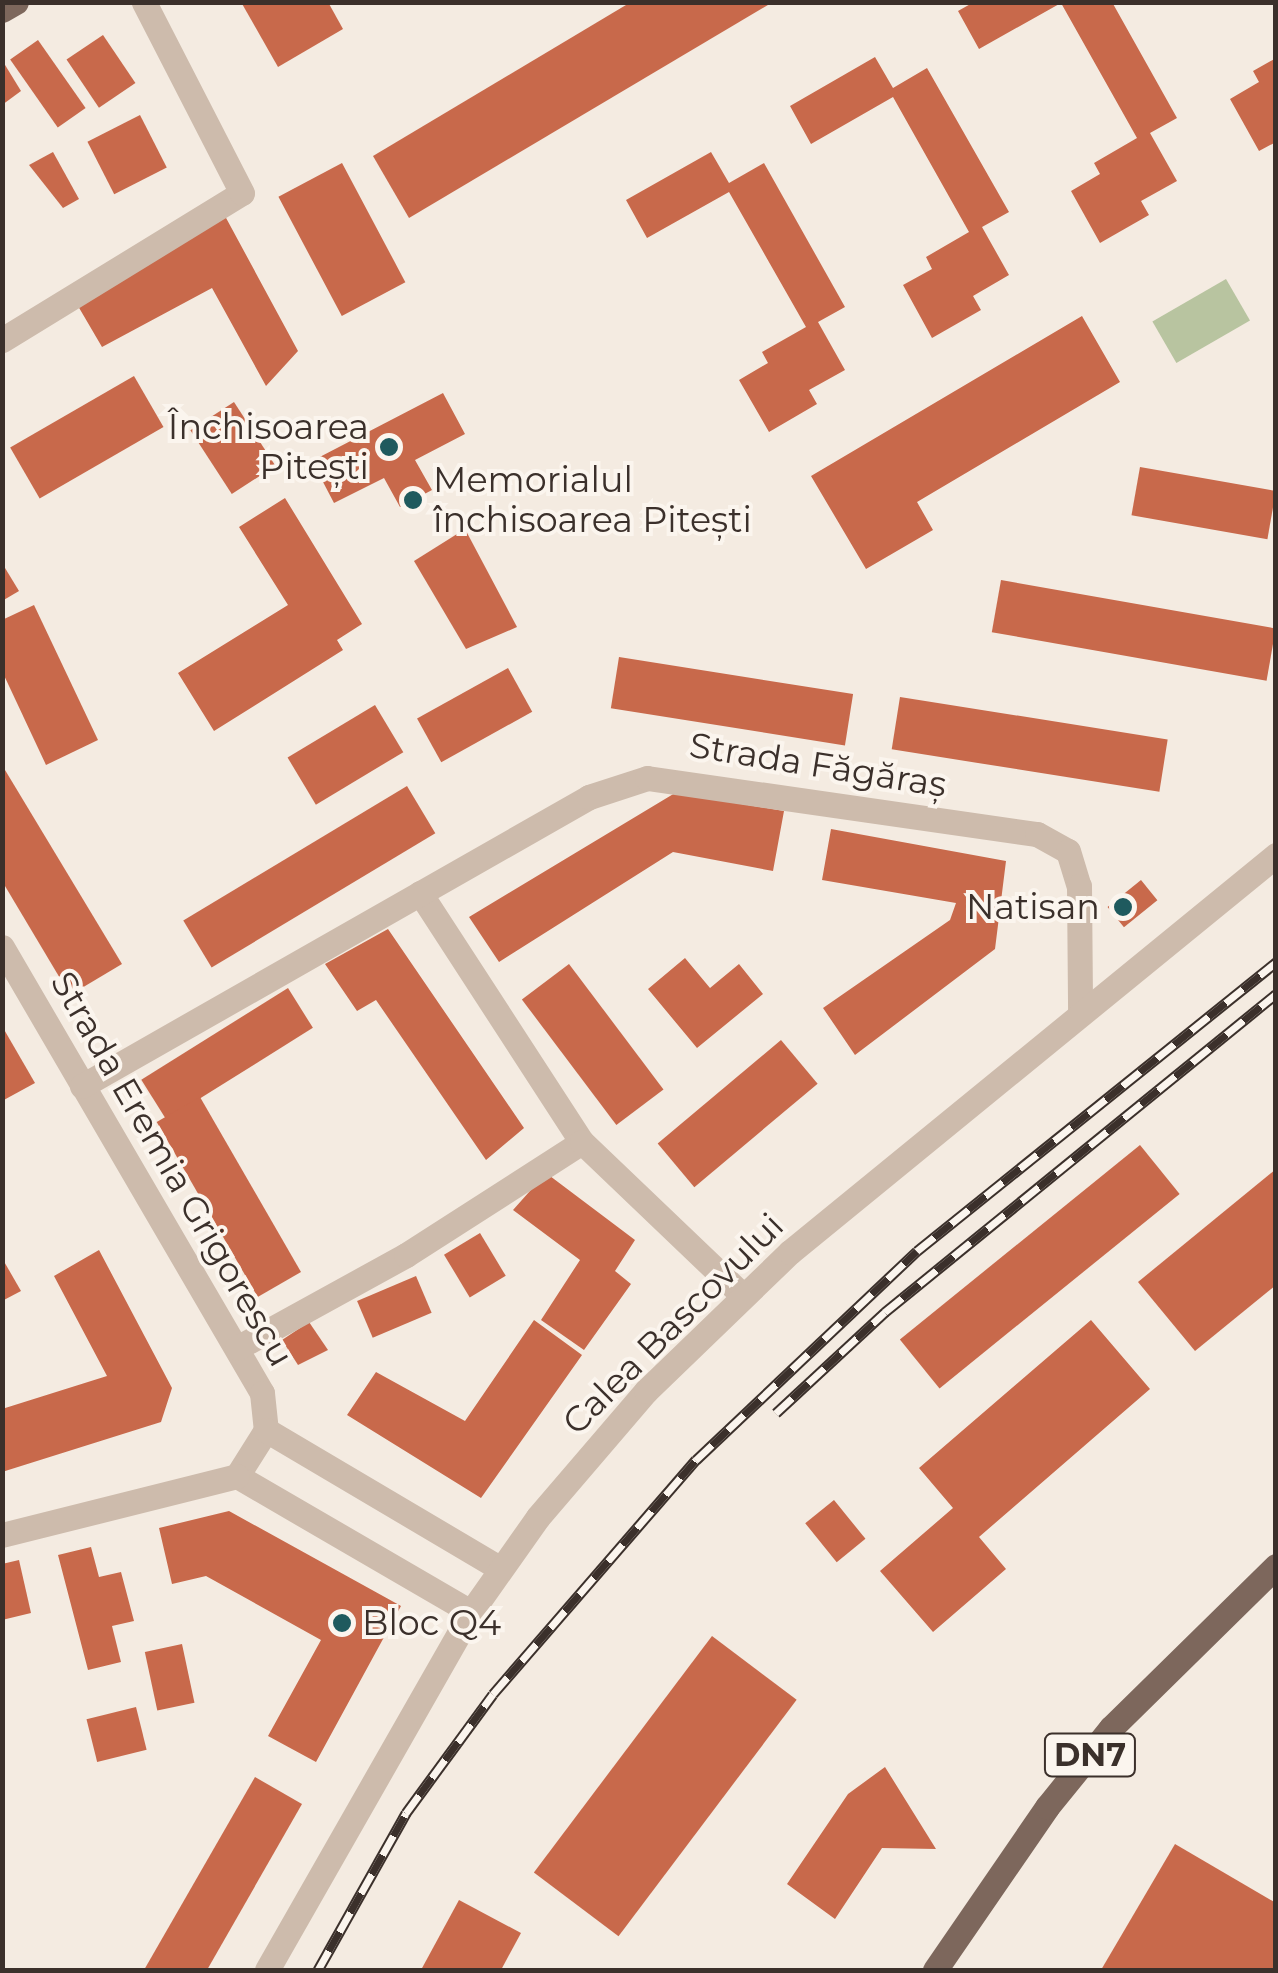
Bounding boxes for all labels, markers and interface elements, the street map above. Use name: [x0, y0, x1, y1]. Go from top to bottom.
place label: Închisoarea Pitești: [168, 406, 369, 488]
marker: Închisoarea Pitești: [378, 436, 400, 458]
place label: Memorialul închisoarea Pitești: [433, 459, 752, 541]
marker: Memorialul închisoarea Pitești: [402, 489, 424, 511]
street label: Strada Făgăraș: [687, 724, 949, 806]
place label: Natisan: [966, 886, 1100, 928]
marker: Natisan: [1110, 894, 1136, 920]
street label: Strada Eremia Grigorescu: [42, 964, 302, 1374]
street label: Calea Bascovului: [554, 1205, 792, 1443]
place label: Bloc Q4: [362, 1602, 501, 1644]
marker: Bloc Q4: [331, 1612, 353, 1634]
road number: DN7: [1042, 1728, 1138, 1782]

